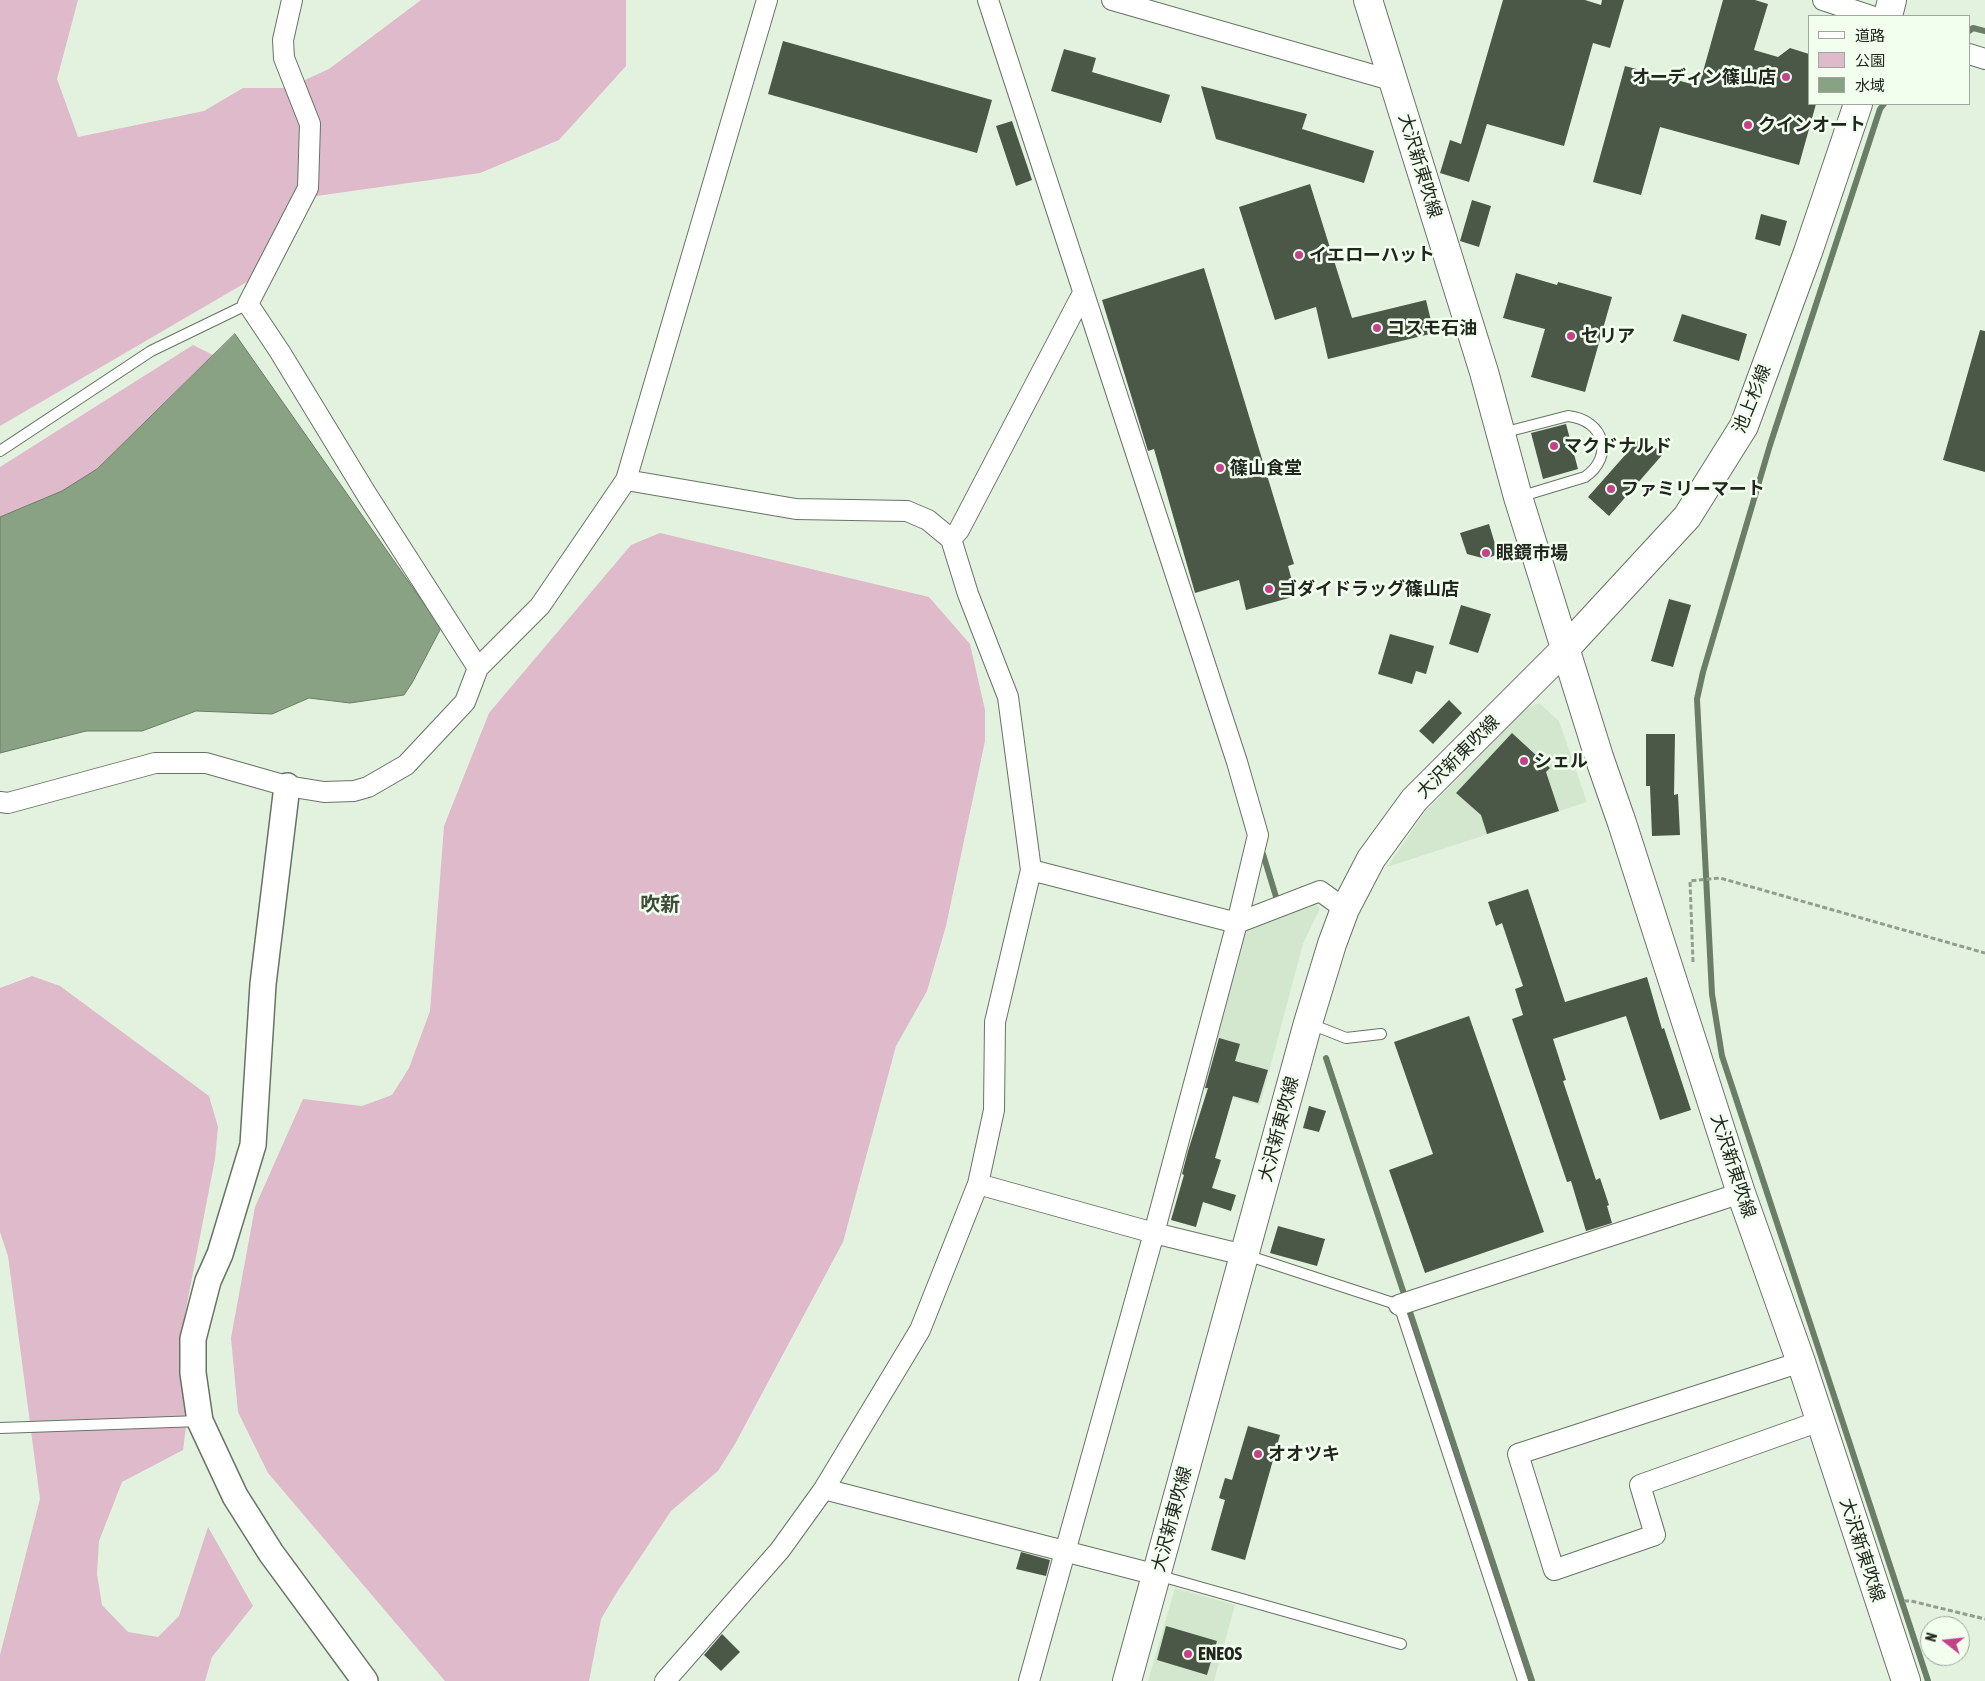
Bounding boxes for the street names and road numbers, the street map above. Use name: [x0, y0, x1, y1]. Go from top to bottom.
street label: 大沢新東吹線: [1394, 111, 1446, 221]
street label: 池上杉線: [1729, 362, 1775, 436]
street label: 大沢新東吹線: [1412, 711, 1504, 803]
street label: 大沢新東吹線: [1255, 1074, 1303, 1184]
street label: 大沢新東吹線: [1706, 1111, 1760, 1221]
street label: 大沢新東吹線: [1148, 1464, 1196, 1574]
street label: 大沢新東吹線: [1835, 1495, 1889, 1605]

